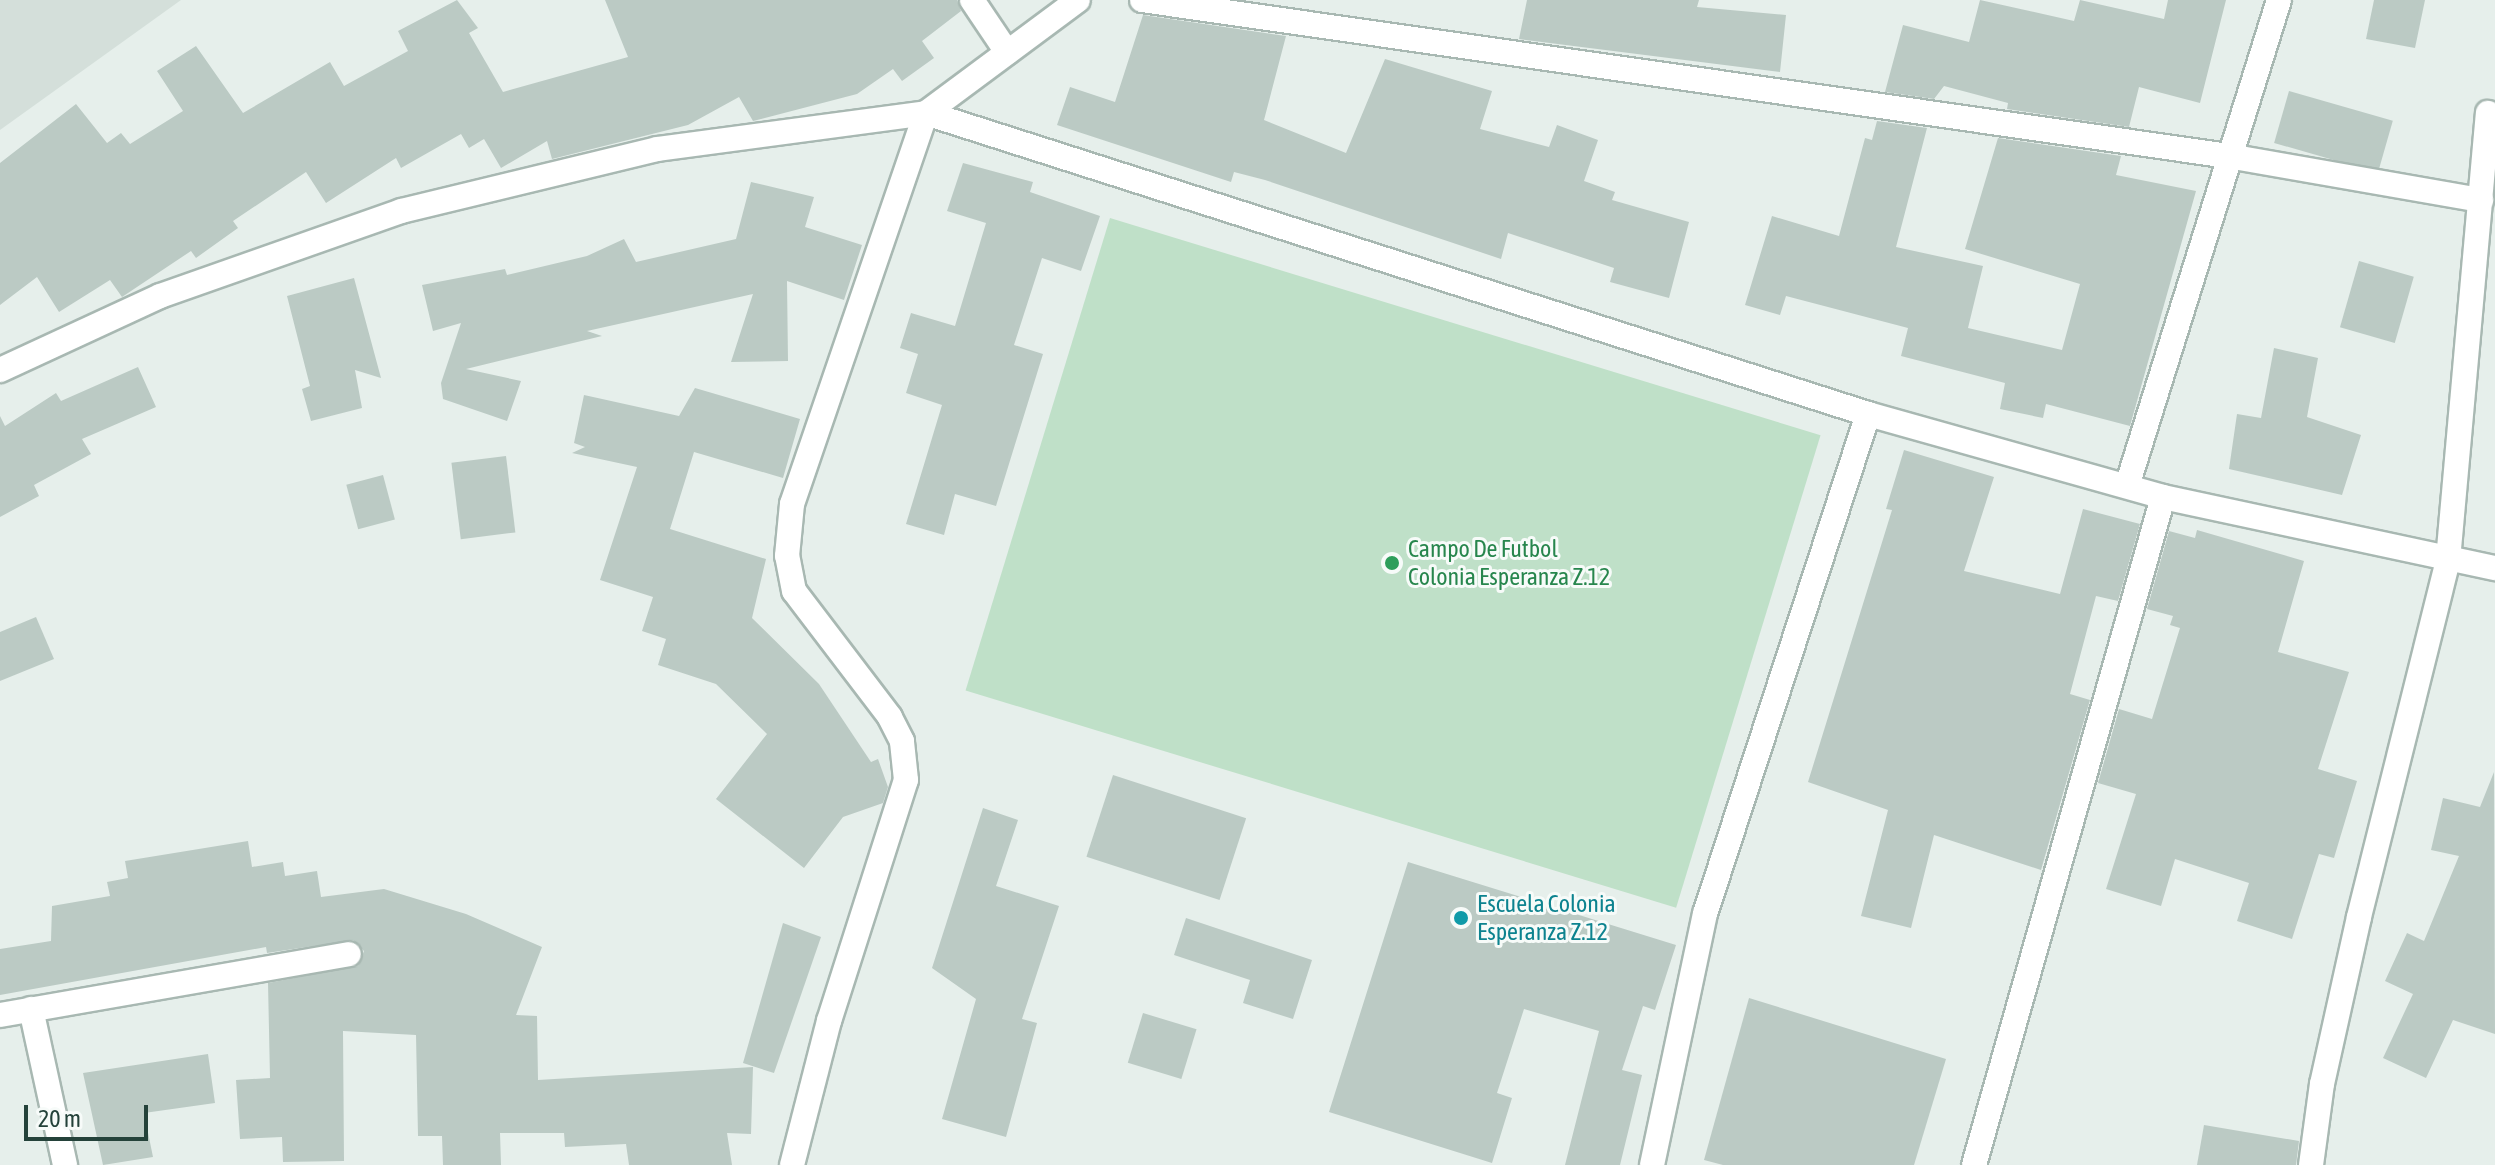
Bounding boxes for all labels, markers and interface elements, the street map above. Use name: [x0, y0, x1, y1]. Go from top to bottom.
place label: Campo De Futbol Colonia Esperanza Z.12: [1408, 535, 1610, 591]
marker: Campo De Futbol Colonia Esperanza Z.12: [1383, 554, 1401, 572]
place label: Escuela Colonia Esperanza Z.12: [1477, 890, 1616, 946]
marker: Escuela Colonia Esperanza Z.12: [1452, 909, 1470, 927]
scale bar: [28, 1089, 152, 1139]
text: 20 m: [38, 1105, 81, 1132]

